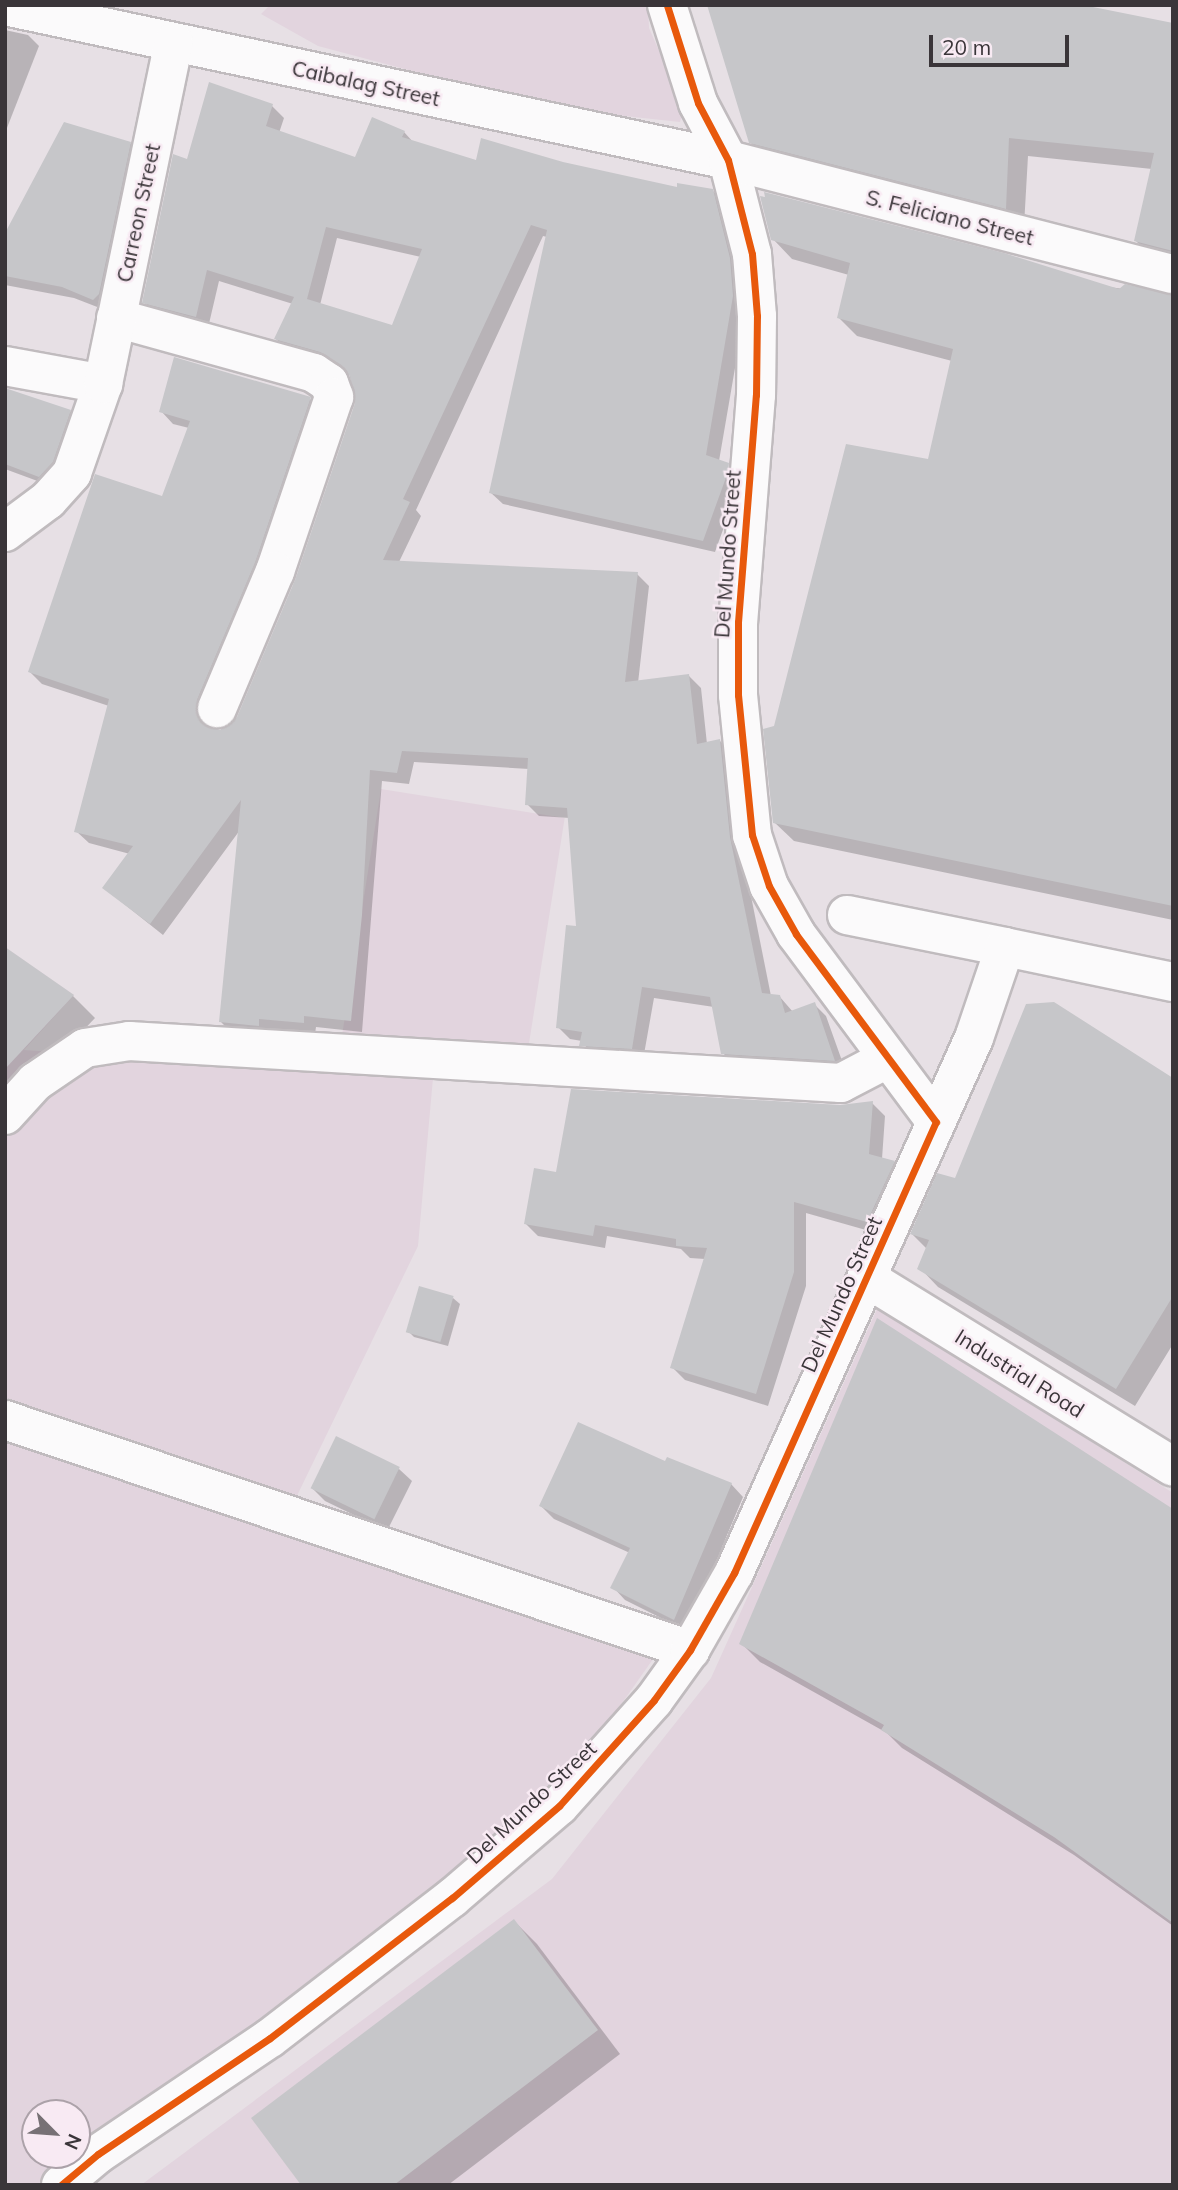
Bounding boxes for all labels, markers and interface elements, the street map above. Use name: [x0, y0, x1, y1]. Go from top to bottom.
scale bar: [933, 21, 1073, 65]
text: 20 m: [942, 34, 991, 60]
street label: Caibalag Street: [290, 55, 442, 111]
street label: Carreon Street: [111, 141, 165, 285]
street label: S. Feliciano Street: [864, 184, 1036, 250]
street label: Del Mundo Street: [709, 469, 745, 639]
street label: Del Mundo Street: [795, 1212, 887, 1376]
street label: Industrial Road: [951, 1323, 1089, 1423]
street label: Del Mundo Street: [461, 1735, 601, 1869]
north arrow: [21, 2099, 91, 2169]
text: N: [59, 2130, 87, 2154]

